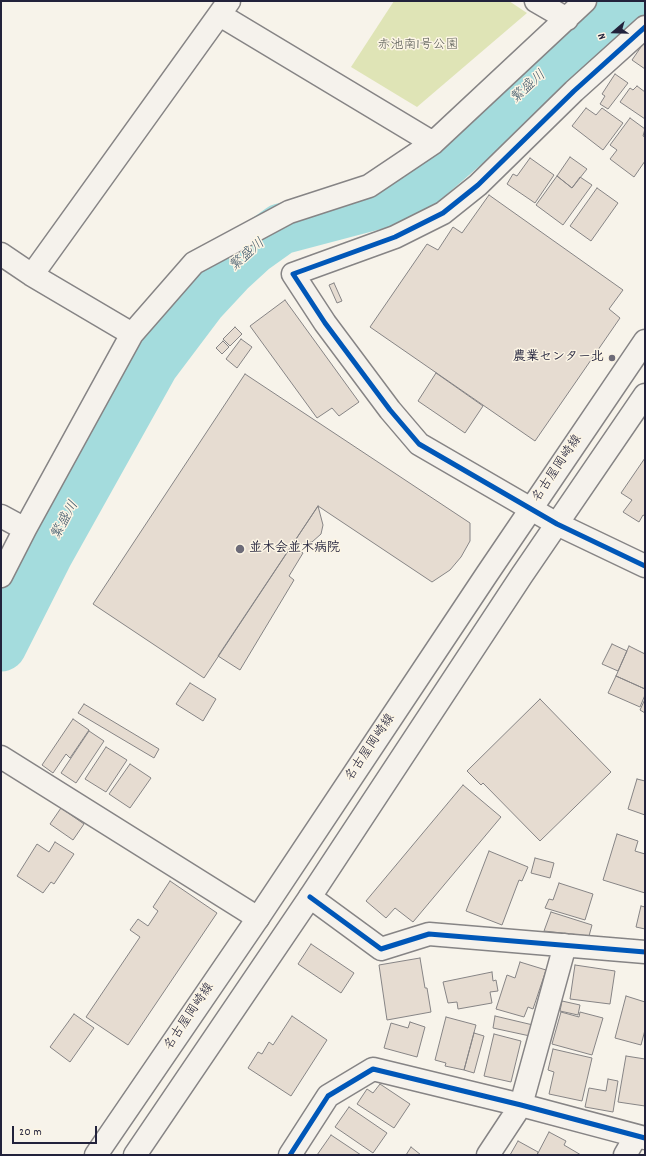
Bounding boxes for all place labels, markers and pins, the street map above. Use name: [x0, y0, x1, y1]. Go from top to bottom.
place label: 農業センター北: [513, 350, 604, 366]
marker: 農業センター北: [607, 353, 617, 363]
place label: 並木会並木病院: [249, 541, 340, 557]
marker: 並木会並木病院: [234, 543, 246, 555]

